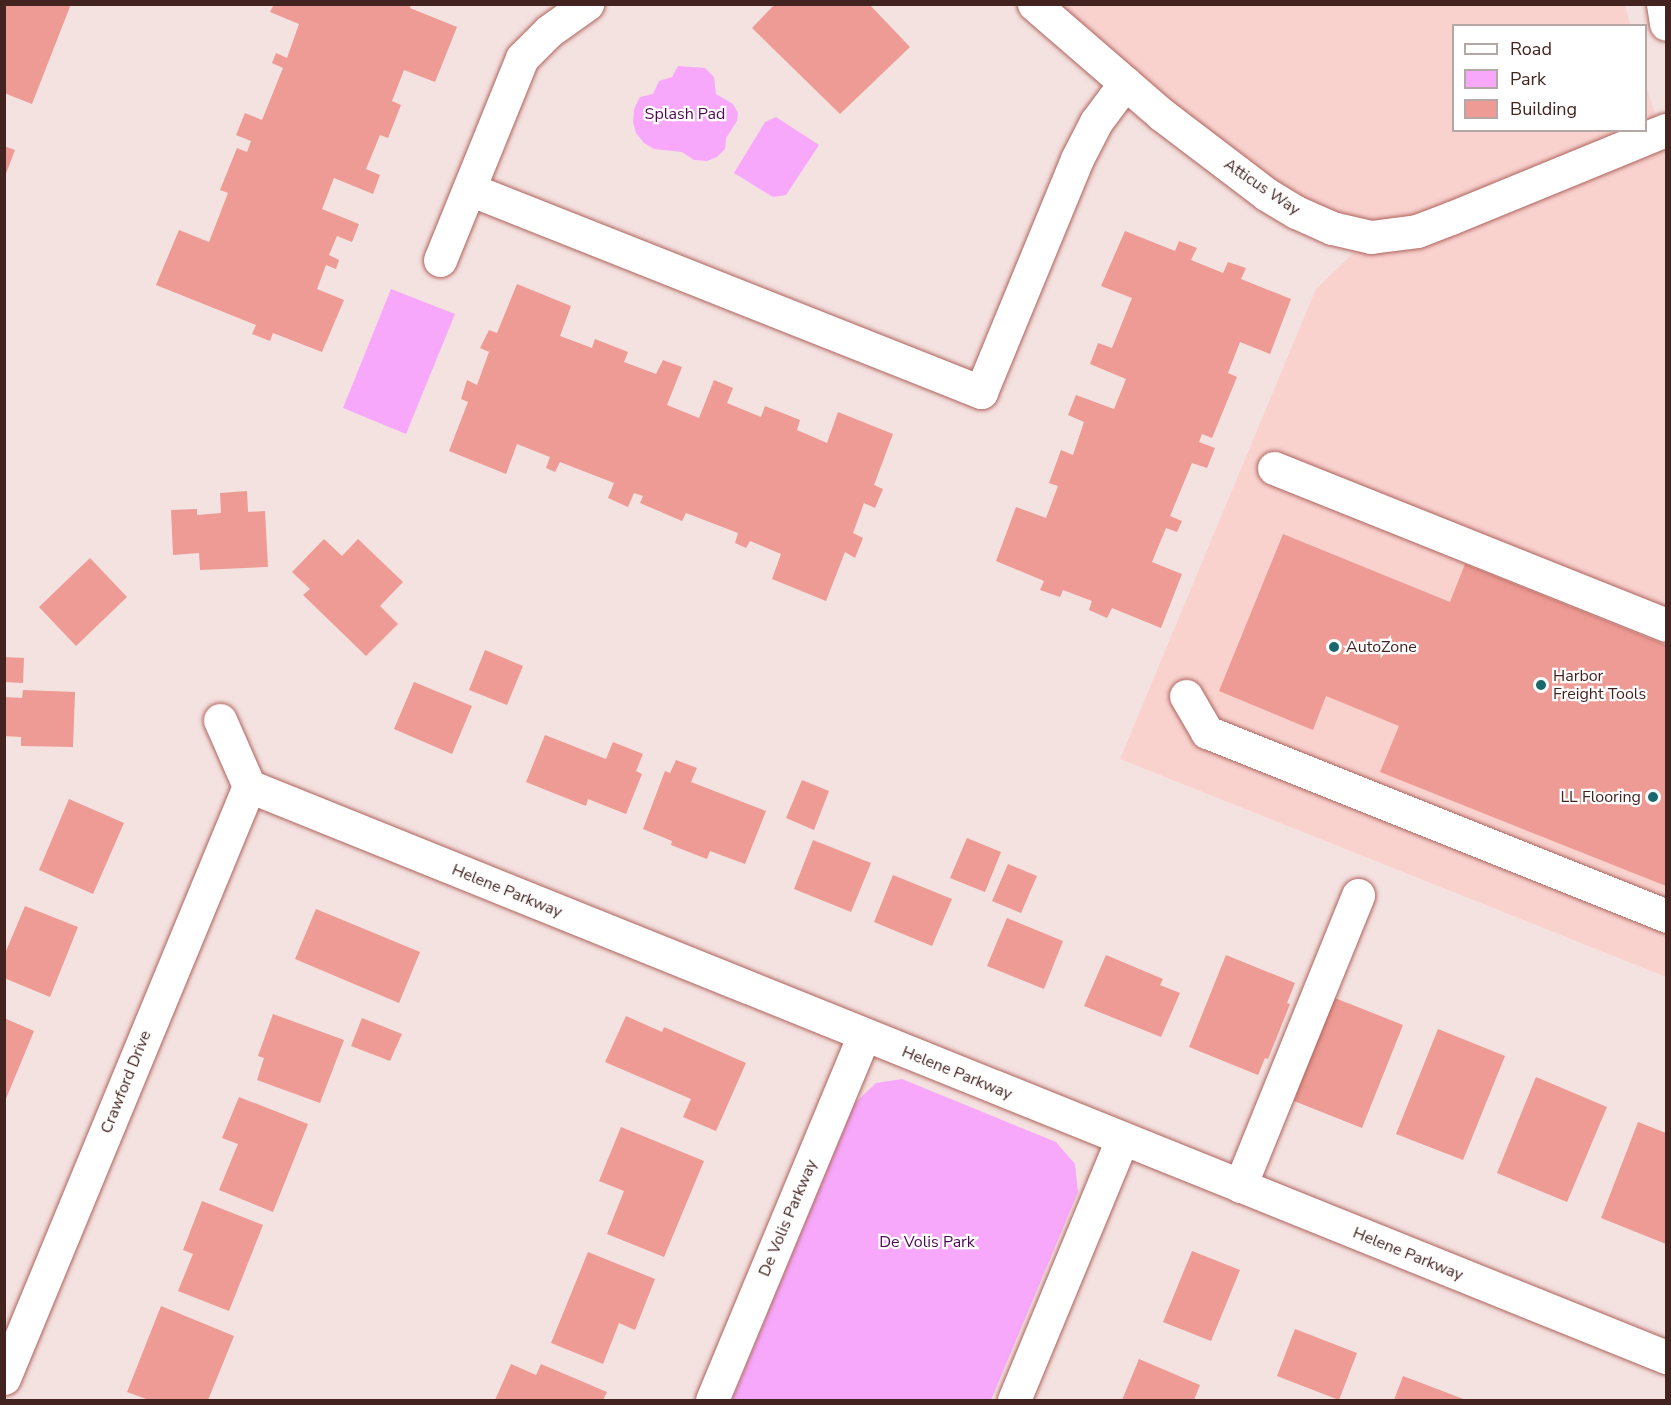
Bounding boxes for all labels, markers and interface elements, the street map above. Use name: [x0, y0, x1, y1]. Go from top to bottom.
legend: [1452, 24, 1647, 132]
text: Road: [1510, 37, 1552, 61]
text: Park: [1510, 67, 1546, 91]
text: Building: [1510, 97, 1577, 121]
park label: Splash Pad: [645, 104, 725, 124]
street label: Atticus Way: [1220, 155, 1304, 219]
place label: AutoZone: [1346, 637, 1417, 657]
marker: AutoZone: [1327, 640, 1341, 654]
place label: Harbor Freight Tools: [1553, 666, 1646, 704]
marker: Harbor Freight Tools: [1534, 678, 1548, 692]
place label: LL Flooring: [1560, 787, 1641, 807]
marker: LL Flooring: [1646, 790, 1660, 804]
street label: Helene Parkway: [449, 860, 565, 922]
street label: Crawford Drive: [97, 1028, 155, 1136]
street label: Helene Parkway: [899, 1042, 1015, 1104]
street label: De Volis Parkway: [755, 1157, 821, 1279]
street label: Helene Parkway: [1350, 1223, 1466, 1285]
park label: De Volis Park: [879, 1232, 975, 1252]

